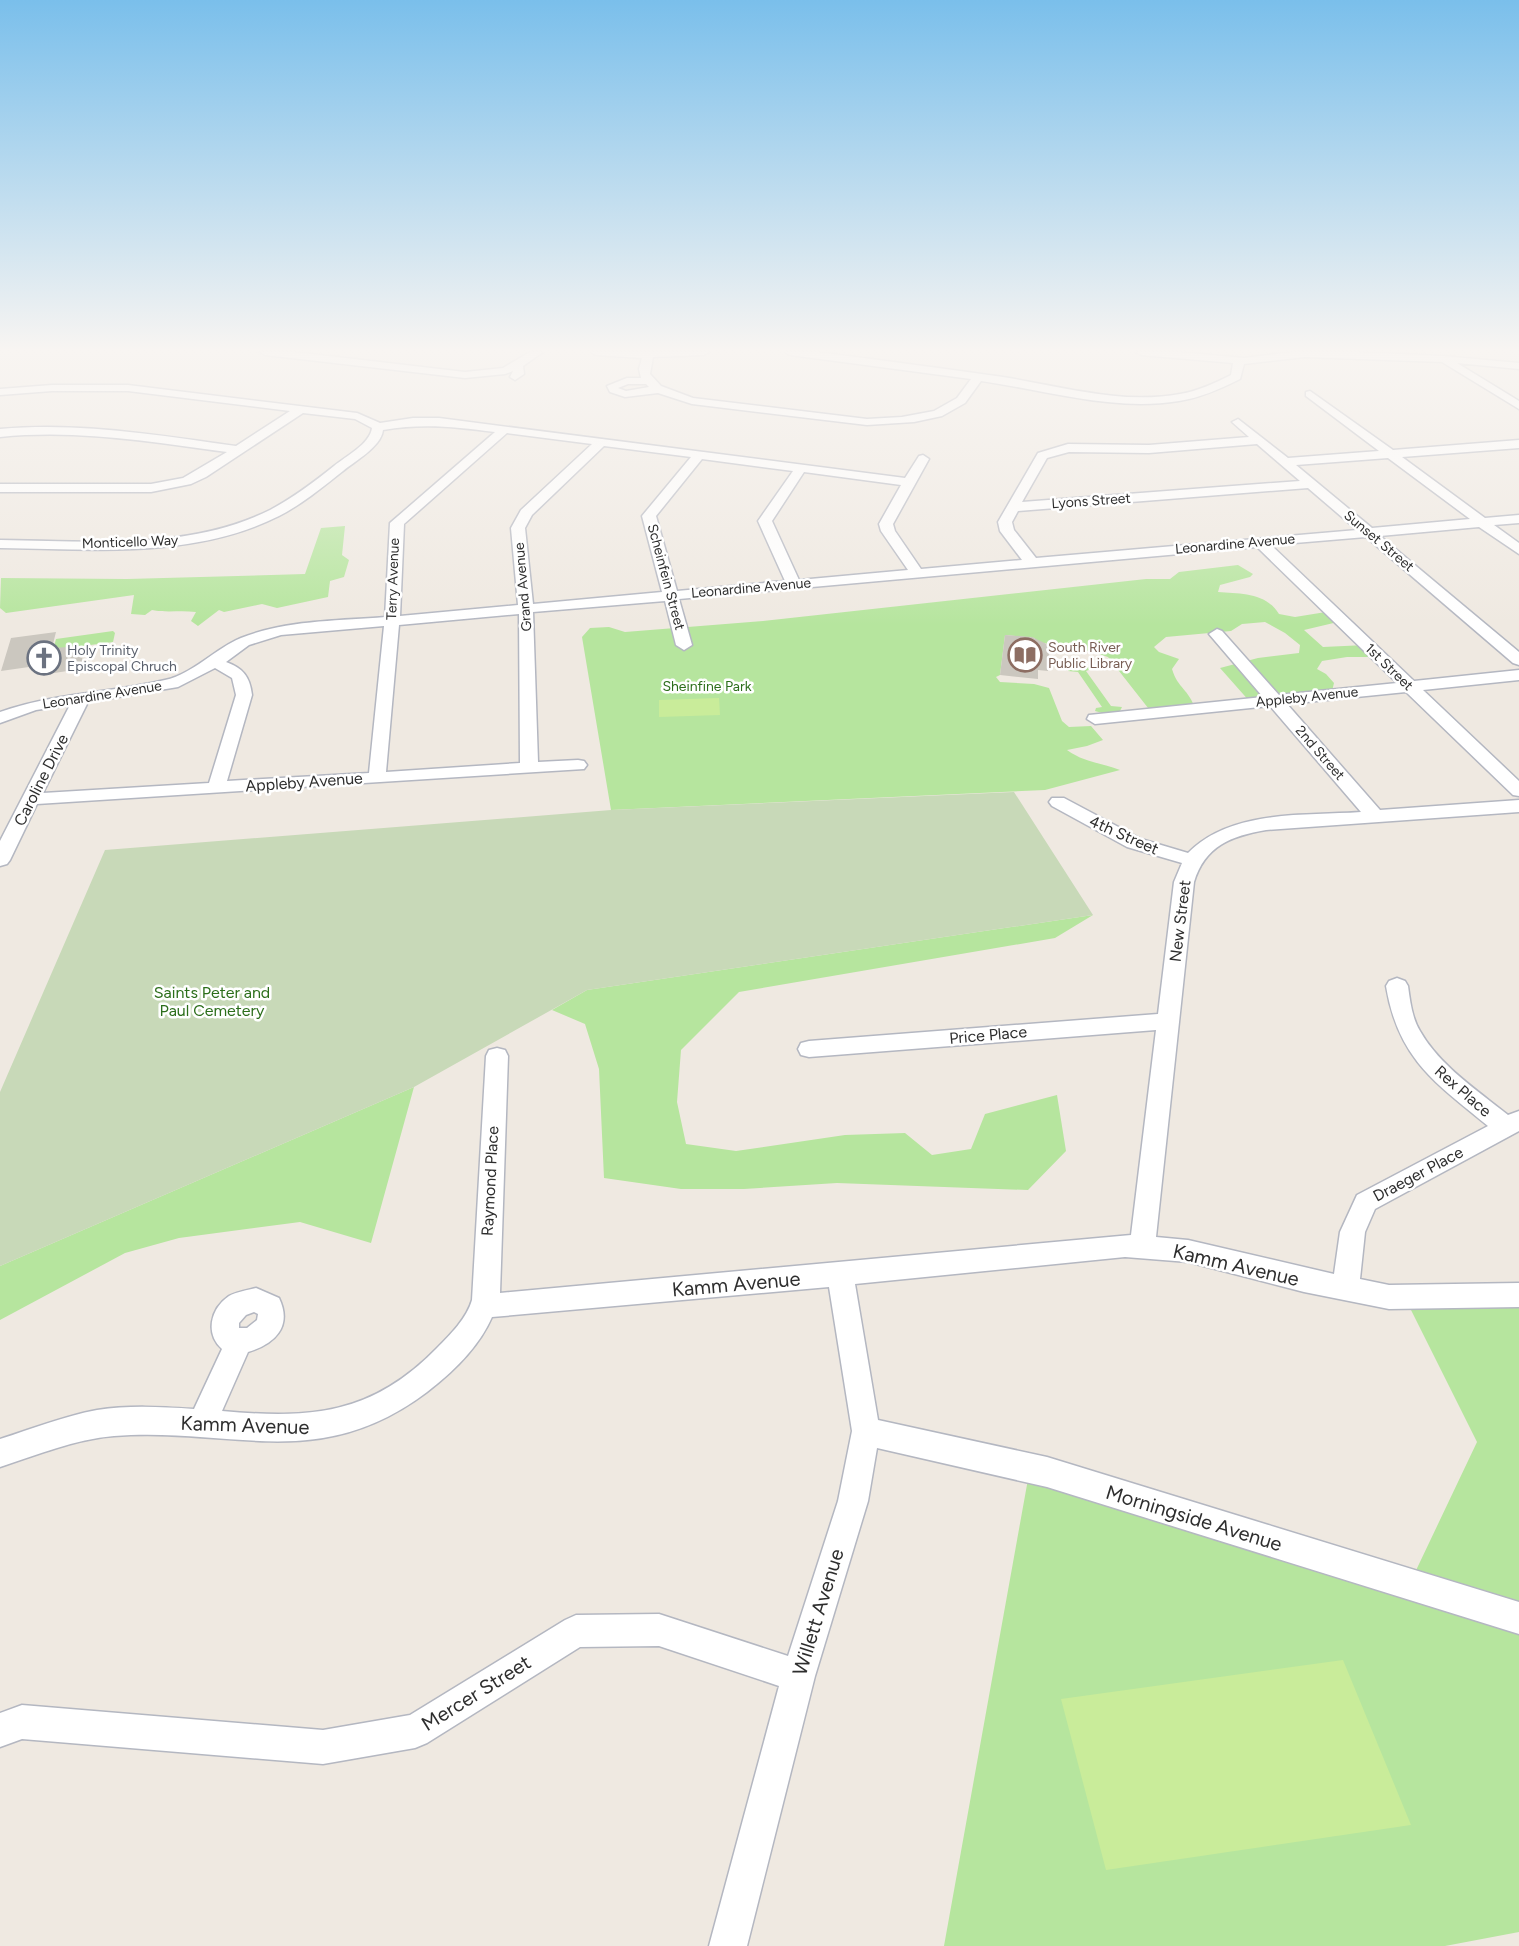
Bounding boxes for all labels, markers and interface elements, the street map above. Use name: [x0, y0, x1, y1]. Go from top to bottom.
street label: Lyons Street: [1051, 490, 1131, 512]
street label: Sunset Street: [1340, 507, 1418, 575]
street label: Scheinfein Street: [644, 522, 688, 632]
street label: Leonardine Avenue: [1174, 530, 1296, 558]
street label: Monticello Way: [81, 532, 179, 552]
street label: Terry Avenue: [383, 537, 403, 620]
street label: Grand Avenue: [511, 541, 535, 632]
street label: Leonardine Avenue: [690, 574, 812, 602]
library icon: South River Public Library: [1007, 637, 1043, 673]
place label: South River Public Library: [1048, 639, 1133, 672]
church icon: Holy Trinity Episcopal Chruch: [26, 640, 62, 676]
street label: 1st Street: [1361, 640, 1417, 694]
place label: Holy Trinity Episcopal Chruch: [67, 642, 177, 675]
street label: Leonardine Avenue: [41, 677, 163, 713]
park label: Sheinfine Park: [662, 678, 752, 695]
street label: Appleby Avenue: [1255, 683, 1359, 711]
street label: 2nd Street: [1292, 722, 1348, 784]
street label: Caroline Drive: [10, 731, 72, 829]
street label: Appleby Avenue: [245, 768, 364, 796]
street label: 4th Street: [1086, 811, 1162, 859]
street label: New Street: [1166, 879, 1194, 963]
park label: Saints Peter and Paul Cemetery: [154, 983, 270, 1020]
street label: Price Place: [948, 1022, 1028, 1048]
street label: Rex Place: [1431, 1061, 1495, 1121]
street label: Raymond Place: [478, 1125, 502, 1236]
street label: Draeger Place: [1370, 1142, 1466, 1206]
street label: Kamm Avenue: [1171, 1239, 1302, 1291]
street label: Kamm Avenue: [671, 1266, 801, 1302]
street label: Kamm Avenue: [180, 1411, 310, 1439]
street label: Morningside Avenue: [1103, 1480, 1285, 1556]
street label: Willett Avenue: [787, 1546, 849, 1678]
street label: Mercer Street: [417, 1650, 535, 1736]

